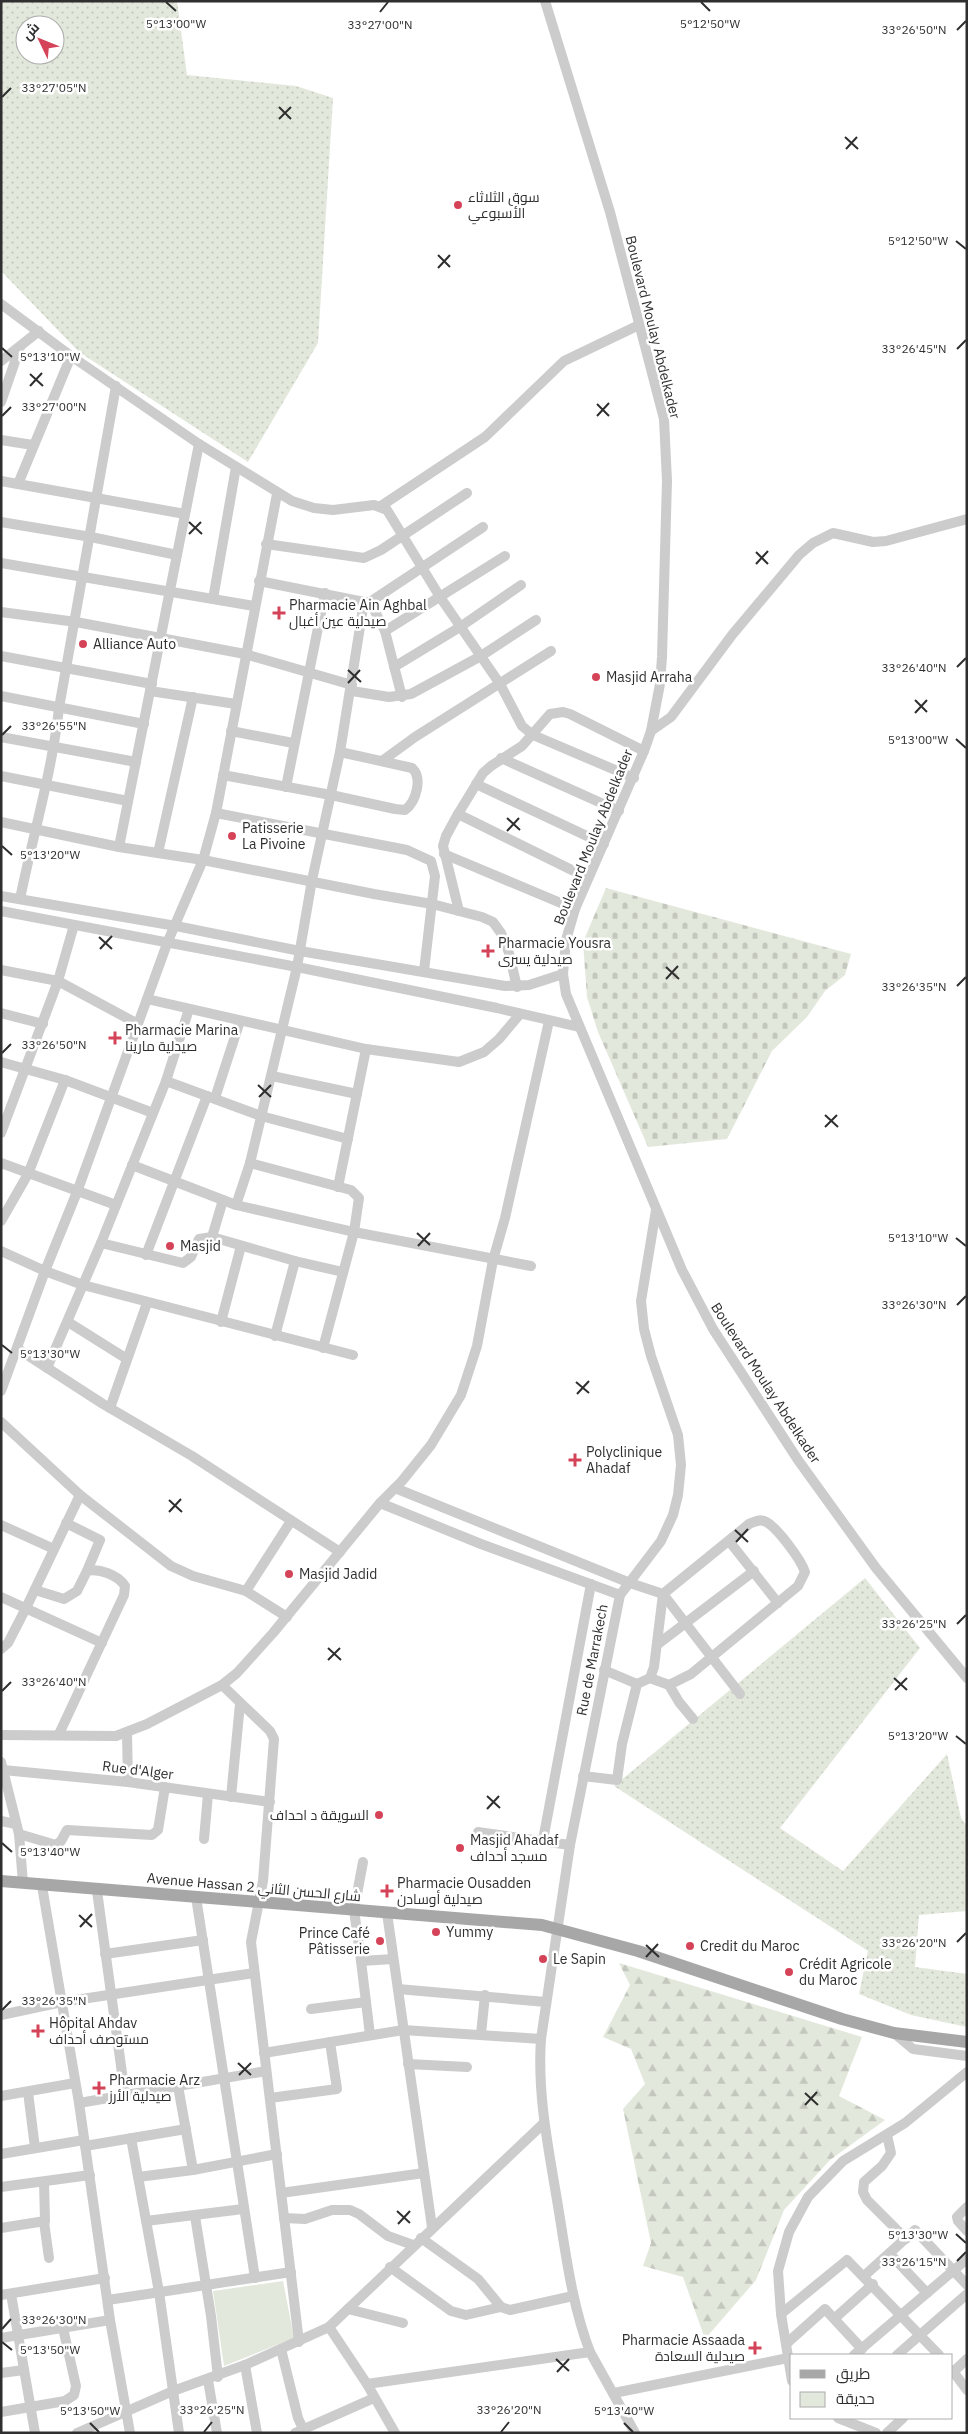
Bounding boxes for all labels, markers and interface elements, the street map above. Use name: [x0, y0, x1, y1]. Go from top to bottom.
north arrow: [15, 15, 65, 65]
text: 5°13'00"W: [146, 16, 207, 31]
text: 5°12'50"W: [680, 16, 741, 31]
text: 33°27'00"N: [347, 17, 413, 32]
text: ش: [18, 18, 43, 44]
text: 33°26'50"N: [881, 22, 947, 37]
text: 33°27'05"N: [21, 80, 87, 95]
place label: سوق الثلاثاء الأسبوعي: [468, 188, 540, 225]
marker: سوق الثلاثاء الأسبوعي: [452, 199, 464, 211]
text: 5°12'50"W: [888, 233, 949, 248]
street label: Boulevard Moulay Abdelkader: [622, 234, 684, 420]
text: 33°26'45"N: [881, 341, 947, 356]
text: 5°13'10"W: [20, 349, 81, 364]
text: 33°27'00"N: [21, 399, 87, 414]
place label: Pharmacie Ain Aghbal صيدلية عين أغبال: [289, 596, 427, 630]
marker: Pharmacie Ain Aghbal صيدلية عين أغبال: [273, 607, 285, 619]
place label: Alliance Auto: [93, 635, 176, 653]
marker: Alliance Auto: [77, 638, 89, 650]
text: 33°26'40"N: [881, 660, 947, 675]
place label: Masjid Arraha: [606, 668, 693, 686]
marker: Masjid Arraha: [590, 671, 602, 683]
text: 33°26'55"N: [21, 718, 87, 733]
text: 5°13'00"W: [888, 732, 949, 747]
street label: Boulevard Moulay Abdelkader: [549, 746, 637, 928]
place label: Patisserie La Pivoine: [242, 819, 306, 853]
marker: Patisserie La Pivoine: [226, 830, 238, 842]
text: 5°13'20"W: [20, 847, 81, 862]
place label: Pharmacie Yousra صيدلية يسرى: [498, 934, 612, 968]
marker: Pharmacie Yousra صيدلية يسرى: [482, 945, 494, 957]
text: 33°26'35"N: [881, 979, 947, 994]
place label: Pharmacie Marina صيدلية مارينا: [125, 1021, 239, 1055]
marker: Pharmacie Marina صيدلية مارينا: [109, 1032, 121, 1044]
text: 33°26'50"N: [21, 1037, 87, 1052]
text: 5°13'10"W: [888, 1230, 949, 1245]
place label: Masjid: [180, 1237, 221, 1255]
marker: Masjid: [164, 1240, 176, 1252]
text: 33°26'30"N: [881, 1297, 947, 1312]
street label: Boulevard Moulay Abdelkader: [707, 1299, 825, 1467]
text: 5°13'30"W: [20, 1346, 81, 1361]
place label: Polyclinique Ahadaf: [586, 1443, 663, 1477]
marker: Polyclinique Ahadaf: [568, 1453, 582, 1467]
place label: Masjid Jadid: [299, 1565, 377, 1583]
marker: Masjid Jadid: [283, 1568, 295, 1580]
street label: Rue de Marrakech: [572, 1603, 612, 1717]
text: 33°26'25"N: [881, 1616, 947, 1631]
text: 33°26'40"N: [21, 1674, 87, 1689]
text: 5°13'20"W: [888, 1728, 949, 1743]
street label: Rue d'Alger: [101, 1757, 175, 1783]
place label: السويقة د احداف: [270, 1806, 369, 1824]
marker: السويقة د احداف: [373, 1809, 385, 1821]
place label: Masjid Ahadaf مسجد أحداف: [470, 1831, 559, 1865]
marker: Masjid Ahadaf مسجد أحداف: [454, 1842, 466, 1854]
text: 5°13'40"W: [20, 1844, 81, 1859]
street label: Avenue Hassan 2 شارع الحسن الثاني: [146, 1869, 362, 1908]
place label: Pharmacie Ousadden صيدلية أوسادن: [397, 1874, 531, 1908]
marker: Pharmacie Ousadden صيدلية أوسادن: [381, 1885, 393, 1897]
place label: Yummy: [446, 1923, 493, 1941]
place label: Prince Café Pâtisserie: [299, 1924, 370, 1958]
marker: Yummy: [430, 1926, 442, 1938]
marker: Prince Café Pâtisserie: [374, 1935, 386, 1947]
text: 33°26'20"N: [881, 1935, 947, 1950]
place label: Credit du Maroc: [700, 1937, 799, 1955]
marker: Credit du Maroc: [684, 1940, 696, 1952]
place label: Le Sapin: [553, 1950, 606, 1968]
marker: Le Sapin: [537, 1953, 549, 1965]
place label: Crédit Agricole du Maroc: [799, 1955, 892, 1989]
marker: Crédit Agricole du Maroc: [783, 1966, 795, 1978]
text: 33°26'35"N: [21, 1993, 87, 2008]
place label: Hôpital Ahdav مستوصف أحداف: [49, 2014, 149, 2048]
marker: Hôpital Ahdav مستوصف أحداف: [31, 2024, 45, 2038]
place label: Pharmacie Arz صيدلية الأرز: [108, 2071, 200, 2105]
marker: Pharmacie Arz صيدلية الأرز: [93, 2082, 105, 2094]
text: 5°13'30"W: [888, 2227, 949, 2242]
text: 33°26'15"N: [881, 2254, 947, 2269]
text: 33°26'30"N: [21, 2312, 87, 2327]
place label: Pharmacie Assaada صيدلية السعادة: [622, 2331, 746, 2365]
text: 5°13'50"W: [20, 2342, 81, 2357]
marker: Pharmacie Assaada صيدلية السعادة: [749, 2342, 761, 2354]
legend: [790, 2354, 953, 2419]
text: طريق: [836, 2364, 870, 2384]
text: حديقة: [836, 2389, 875, 2408]
text: 33°26'25"N: [179, 2402, 245, 2417]
text: 33°26'20"N: [476, 2402, 542, 2417]
text: 5°13'50"W: [60, 2403, 121, 2418]
text: 5°13'40"W: [594, 2403, 655, 2418]

